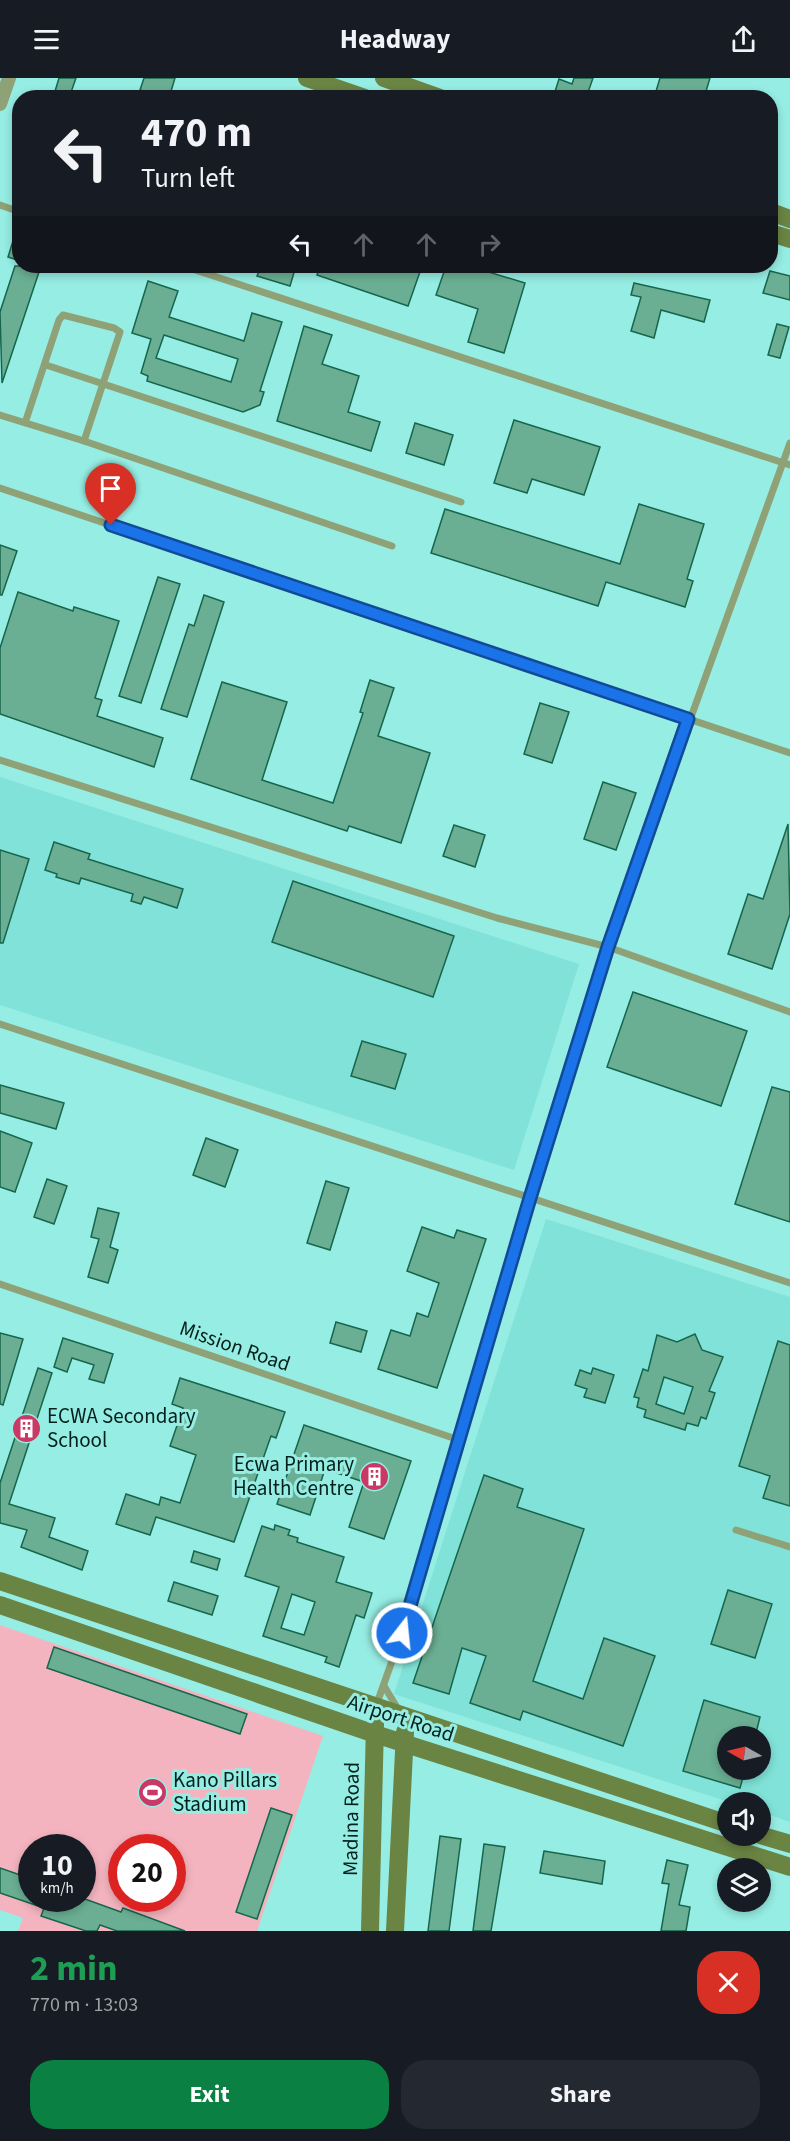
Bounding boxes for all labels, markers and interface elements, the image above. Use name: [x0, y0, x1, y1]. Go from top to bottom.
text: Headway: [340, 20, 450, 59]
icon: menu: [30, 23, 63, 56]
icon: share: [727, 23, 760, 56]
text: 470 m: [141, 103, 252, 163]
icon: left: [42, 114, 120, 192]
text: Turn left: [141, 159, 235, 198]
icon: left: [284, 228, 317, 261]
icon: ahead: [347, 228, 380, 261]
icon: ahead: [410, 228, 443, 261]
icon: right: [473, 228, 506, 261]
pin: [85, 463, 136, 525]
icon: arrive: [94, 472, 127, 505]
street label: Mission Road: [176, 1313, 294, 1379]
place label: ECWA Secondary School: [47, 1401, 196, 1455]
building icon: ECWA Secondary School: [10, 1412, 42, 1444]
place label: Ecwa Primary Health Centre: [233, 1449, 354, 1503]
building icon: Ecwa Primary Health Centre: [359, 1460, 391, 1492]
position arrow: [370, 1601, 434, 1665]
street label: Airport Road: [344, 1687, 458, 1749]
north arrow: [717, 1726, 771, 1780]
map controls: [717, 1726, 771, 1912]
street label: Madina Road: [335, 1762, 367, 1876]
place label: Kano Pillars Stadium: [173, 1765, 277, 1819]
sports icon: Kano Pillars Stadium: [136, 1776, 168, 1808]
button: sound: [717, 1792, 771, 1846]
speed limit sign: 20: [108, 1834, 186, 1912]
text: 10: [41, 1844, 73, 1887]
button: layers: [717, 1858, 771, 1912]
text: km/h: [40, 1878, 74, 1899]
text: 2 min: [30, 1943, 118, 1994]
button: close: [697, 1951, 760, 2014]
text: 770 m · 13:03: [30, 1991, 138, 2019]
button: Exit: [30, 2060, 389, 2129]
button: Share: [401, 2060, 760, 2129]

